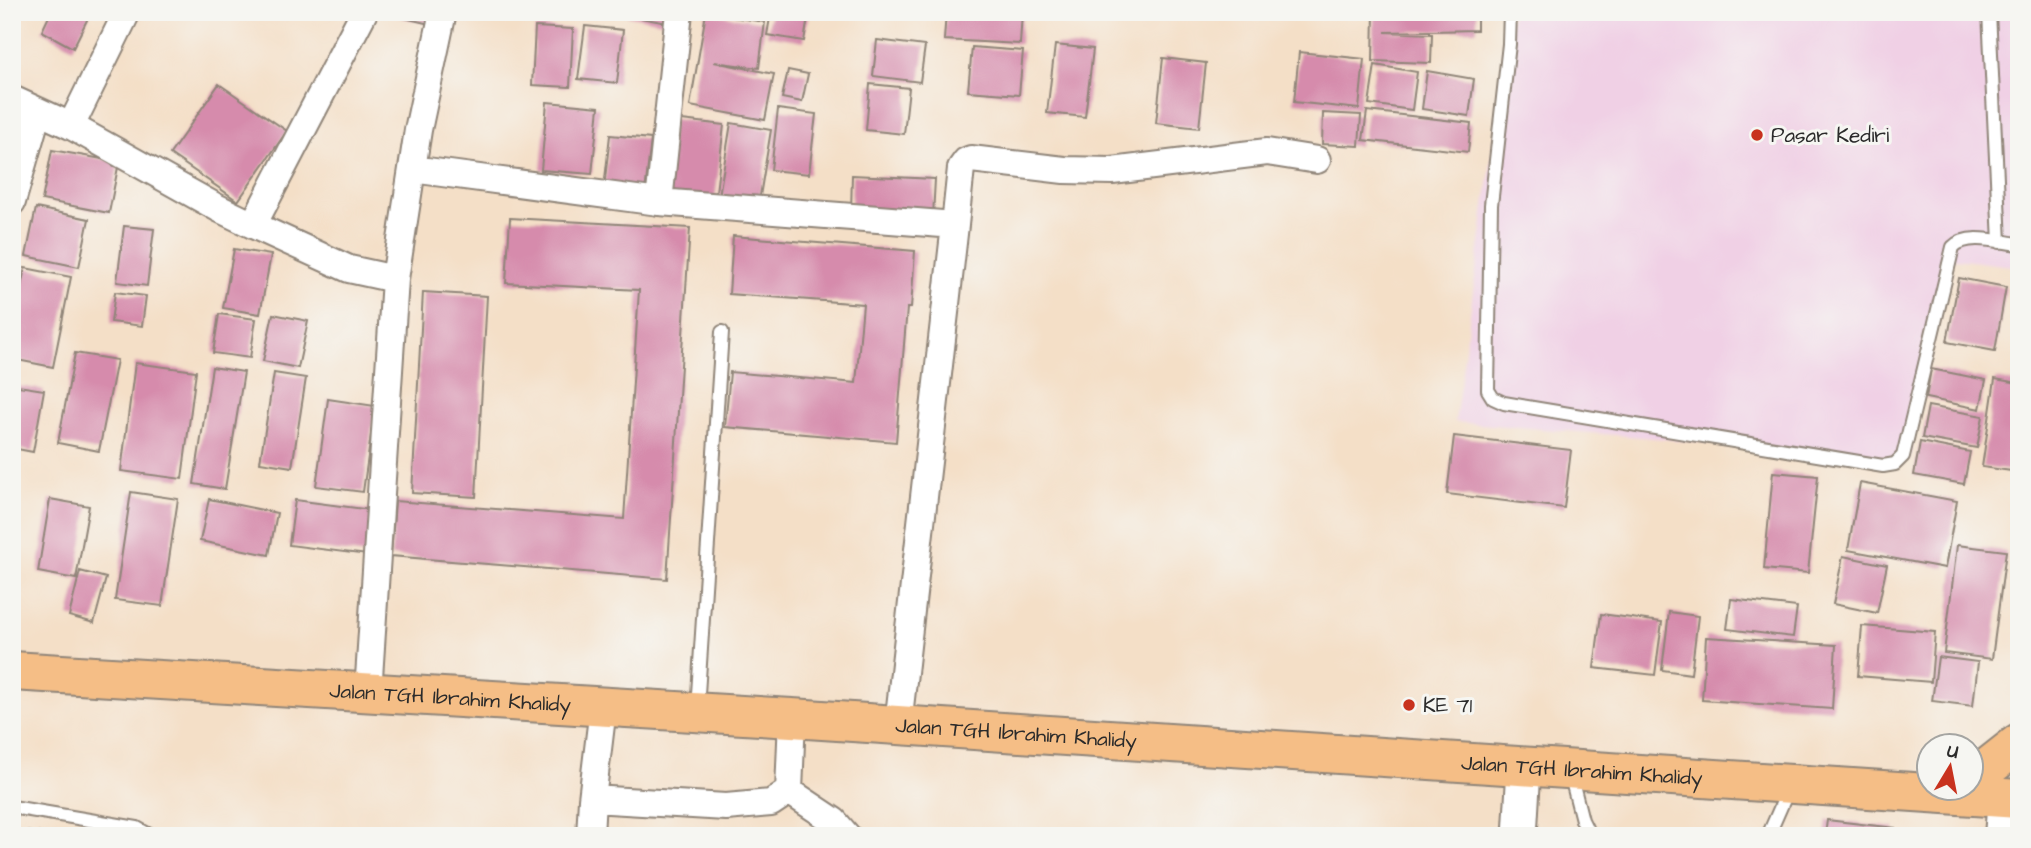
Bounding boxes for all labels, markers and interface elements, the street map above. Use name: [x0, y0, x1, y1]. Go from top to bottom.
place label: Pasar Kediri: [1771, 121, 1889, 150]
marker: Pasar Kediri: [1749, 127, 1765, 143]
street label: Jalan TGH Ibrahim Khalidy: [329, 676, 572, 721]
place label: KE 71: [1423, 691, 1472, 720]
marker: KE 71: [1401, 697, 1417, 713]
street label: Jalan TGH Ibrahim Khalidy: [895, 710, 1138, 757]
north arrow: [1916, 732, 1986, 802]
text: U: [1945, 738, 1961, 766]
street label: Jalan TGH Ibrahim Khalidy: [1460, 748, 1704, 795]

